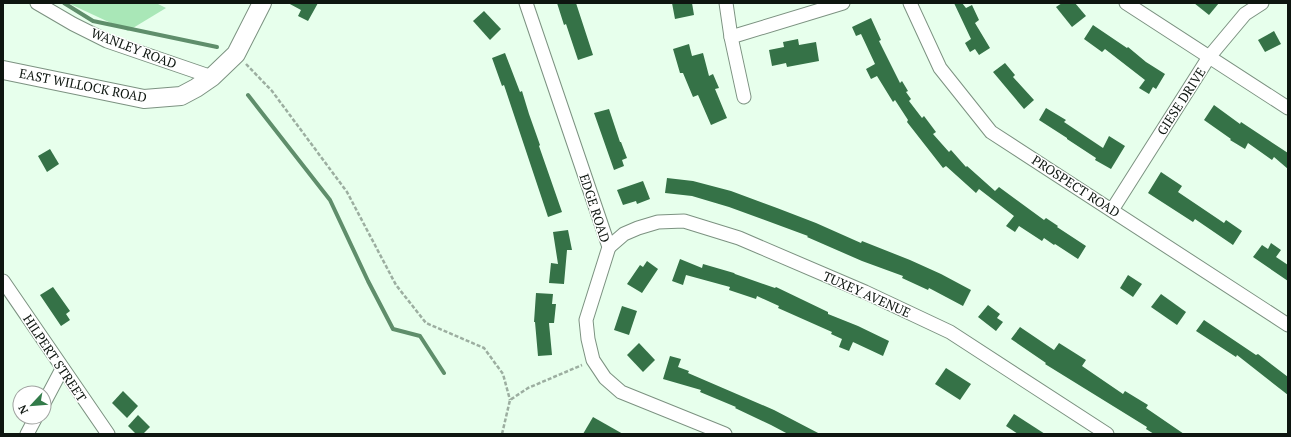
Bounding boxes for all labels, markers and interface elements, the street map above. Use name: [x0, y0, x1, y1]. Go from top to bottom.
street label: WANLEY ROAD: [89, 23, 179, 73]
street label: EAST WILLOCK ROAD: [18, 64, 148, 106]
street label: GIESE DRIVE: [1152, 64, 1210, 138]
street label: PROSPECT ROAD: [1028, 151, 1124, 221]
street label: EDGE ROAD: [575, 171, 615, 245]
street label: TUXEY AVENUE: [820, 267, 914, 321]
street label: HILPERT STREET: [19, 311, 91, 405]
north arrow: [12, 385, 52, 425]
text: N: [15, 402, 31, 416]

